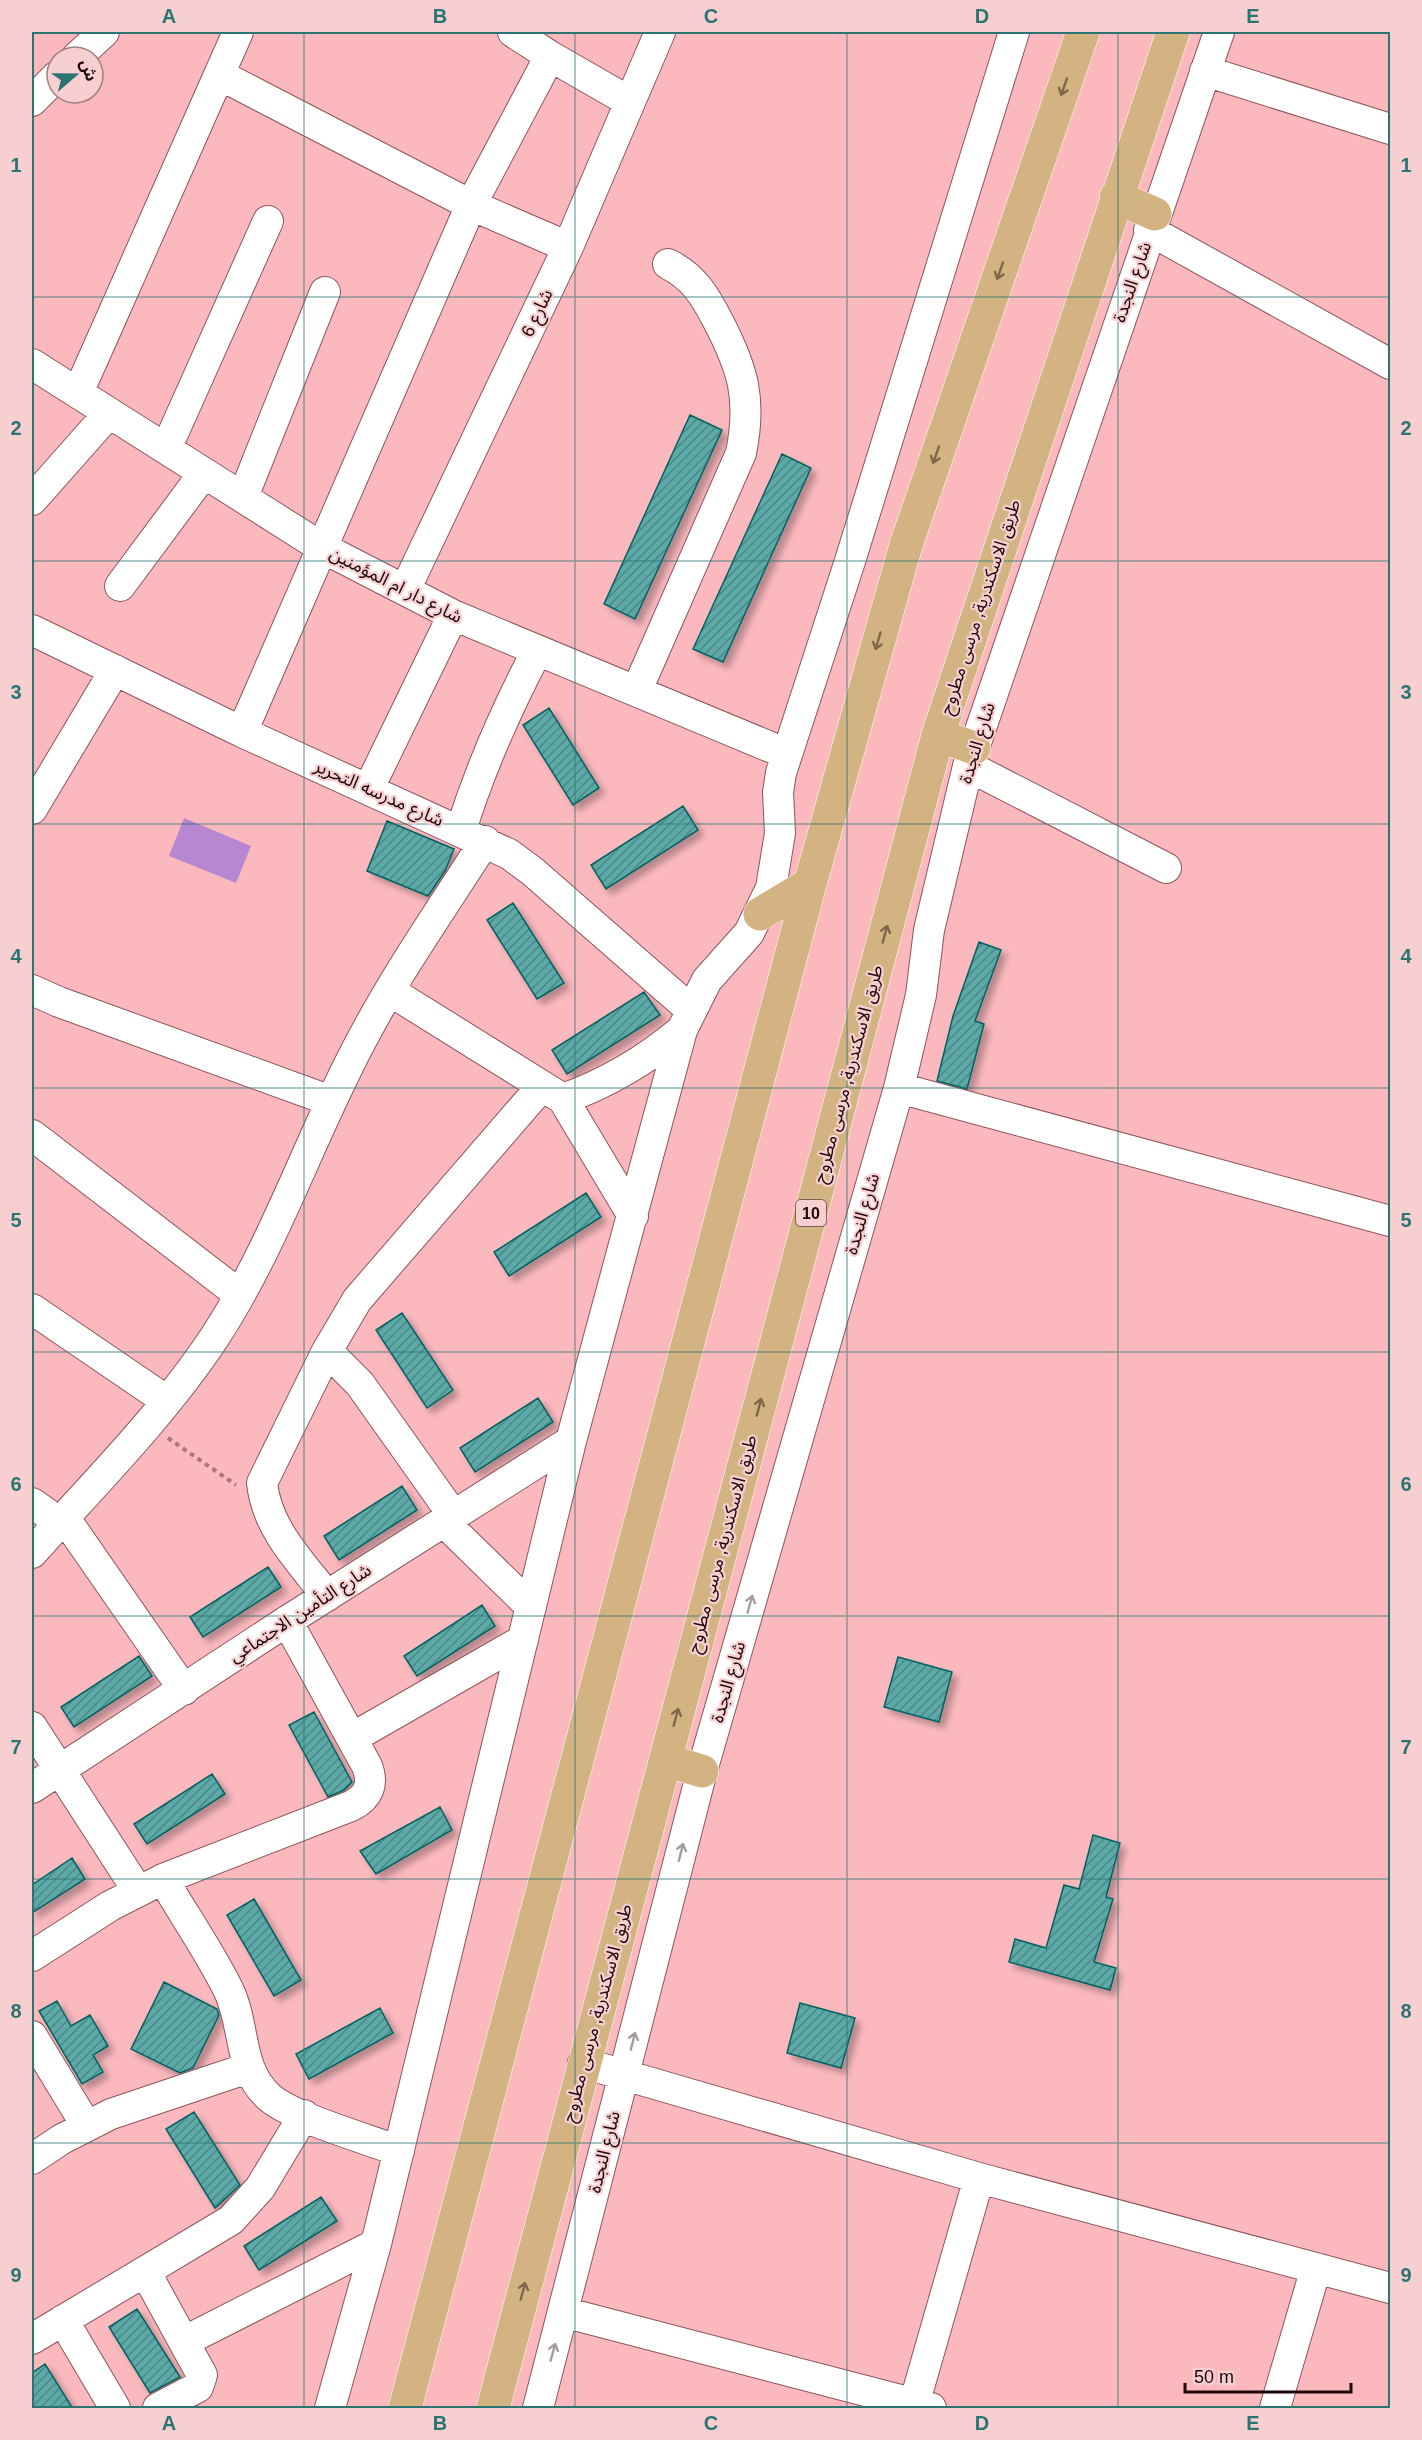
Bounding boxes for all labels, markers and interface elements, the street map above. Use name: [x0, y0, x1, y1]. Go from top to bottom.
text: A: [162, 5, 176, 27]
text: B: [433, 5, 447, 27]
text: C: [704, 5, 718, 27]
text: D: [975, 5, 989, 27]
text: E: [1246, 5, 1260, 27]
north arrow: [45, 45, 105, 105]
text: ش: [76, 57, 100, 84]
one-way arrow: [1057, 77, 1068, 96]
text: 1: [10, 154, 22, 176]
text: 1: [1400, 154, 1412, 176]
street label: شارع النجدة: [1109, 239, 1159, 326]
one-way arrow: [993, 261, 1004, 280]
street label: شارع 6: [517, 286, 560, 342]
text: 2: [10, 417, 22, 439]
text: 2: [1400, 417, 1412, 439]
one-way arrow: [930, 445, 941, 464]
street label: طريق الاسكندرية, مرسى مطروح: [936, 497, 1027, 718]
street label: شارع دار ام المؤمنين: [325, 543, 466, 631]
one-way arrow: [872, 631, 883, 650]
text: 3: [10, 681, 22, 703]
text: 3: [1400, 681, 1412, 703]
street label: شارع النجدة: [955, 700, 1003, 787]
street label: شارع مدرسه التحرير: [309, 755, 447, 834]
one-way arrow: [880, 925, 891, 944]
text: 4: [10, 945, 22, 967]
text: 4: [1400, 945, 1412, 967]
street label: طريق الاسكندرية, مرسى مطروح: [809, 963, 890, 1186]
street label: شارع النجدة: [841, 1171, 887, 1258]
road number: 10: [796, 1200, 826, 1226]
text: 5: [10, 1209, 22, 1231]
text: 5: [1400, 1209, 1412, 1231]
one-way arrow: [754, 1398, 765, 1417]
street label: طريق الاسكندرية, مرسى مطروح: [683, 1433, 764, 1656]
text: 6: [10, 1473, 22, 1495]
text: 6: [1400, 1473, 1412, 1495]
street label: شارع التأمين الاجتماعي: [225, 1559, 377, 1670]
one-way arrow: [745, 1595, 756, 1614]
street label: شارع النجدة: [707, 1639, 753, 1726]
one-way arrow: [671, 1708, 683, 1727]
text: 7: [10, 1736, 22, 1758]
text: 7: [1400, 1736, 1412, 1758]
one-way arrow: [676, 1843, 687, 1862]
street label: طريق الاسكندرية, مرسى مطروح: [558, 1902, 639, 2125]
text: 8: [10, 2000, 22, 2022]
text: 8: [1400, 2000, 1412, 2022]
one-way arrow: [627, 2032, 639, 2051]
street label: شارع النجدة: [584, 2109, 628, 2196]
text: 9: [10, 2264, 22, 2286]
text: 9: [1400, 2264, 1412, 2286]
one-way arrow: [518, 2282, 530, 2301]
one-way arrow: [547, 2343, 559, 2362]
scale bar: [1185, 2356, 1352, 2394]
text: 50 m: [1194, 2367, 1234, 2387]
text: A: [162, 2412, 176, 2434]
text: B: [433, 2412, 447, 2434]
text: C: [704, 2412, 718, 2434]
text: D: [975, 2412, 989, 2434]
text: E: [1246, 2412, 1260, 2434]

